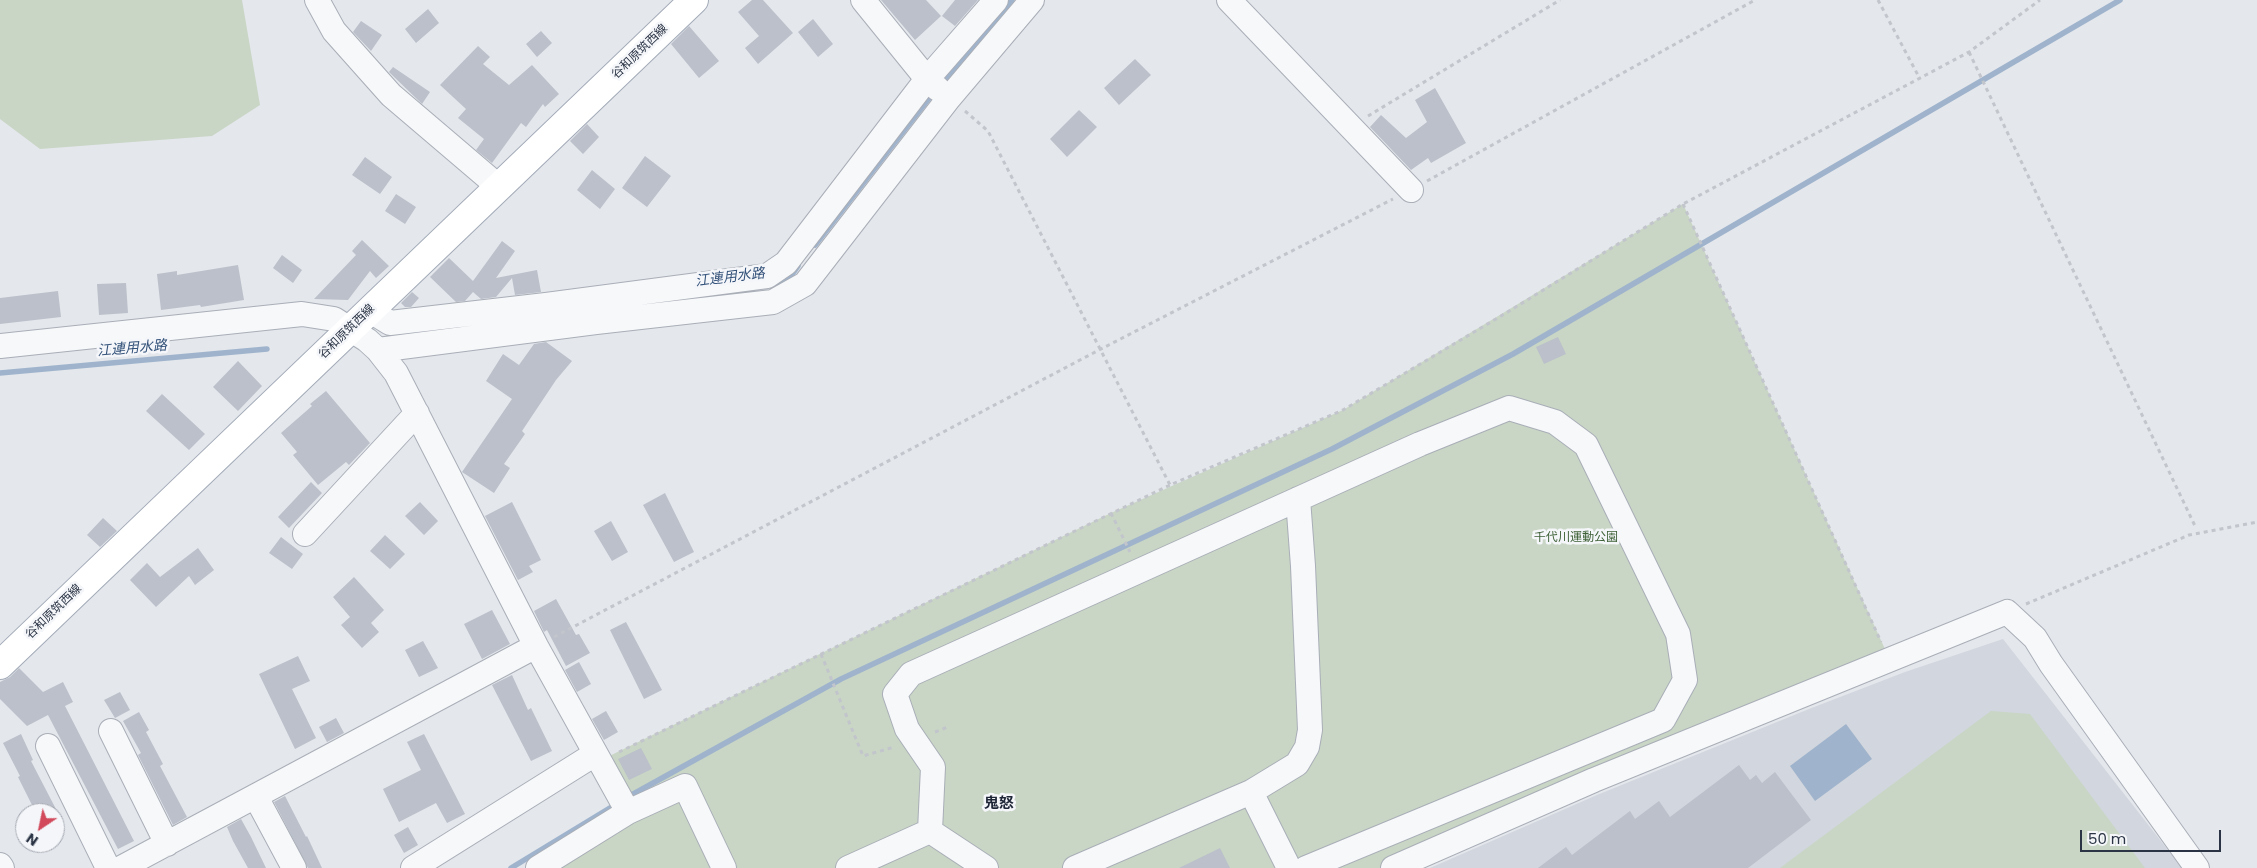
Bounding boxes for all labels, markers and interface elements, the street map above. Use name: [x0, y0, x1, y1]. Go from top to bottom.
street label: 谷和原筑西線: [609, 22, 671, 82]
water label: 江連用水路: [694, 265, 766, 291]
street label: 谷和原筑西線: [316, 302, 378, 362]
water label: 江連用水路: [96, 338, 168, 360]
park label: 千代川運動公園: [1534, 531, 1618, 545]
street label: 谷和原筑西線: [23, 582, 85, 642]
district label: 鬼怒: [984, 795, 1014, 813]
north arrow: [15, 803, 65, 853]
scale bar: [2082, 820, 2223, 852]
text: N: [22, 828, 42, 851]
text: 50 m: [2088, 828, 2126, 849]

